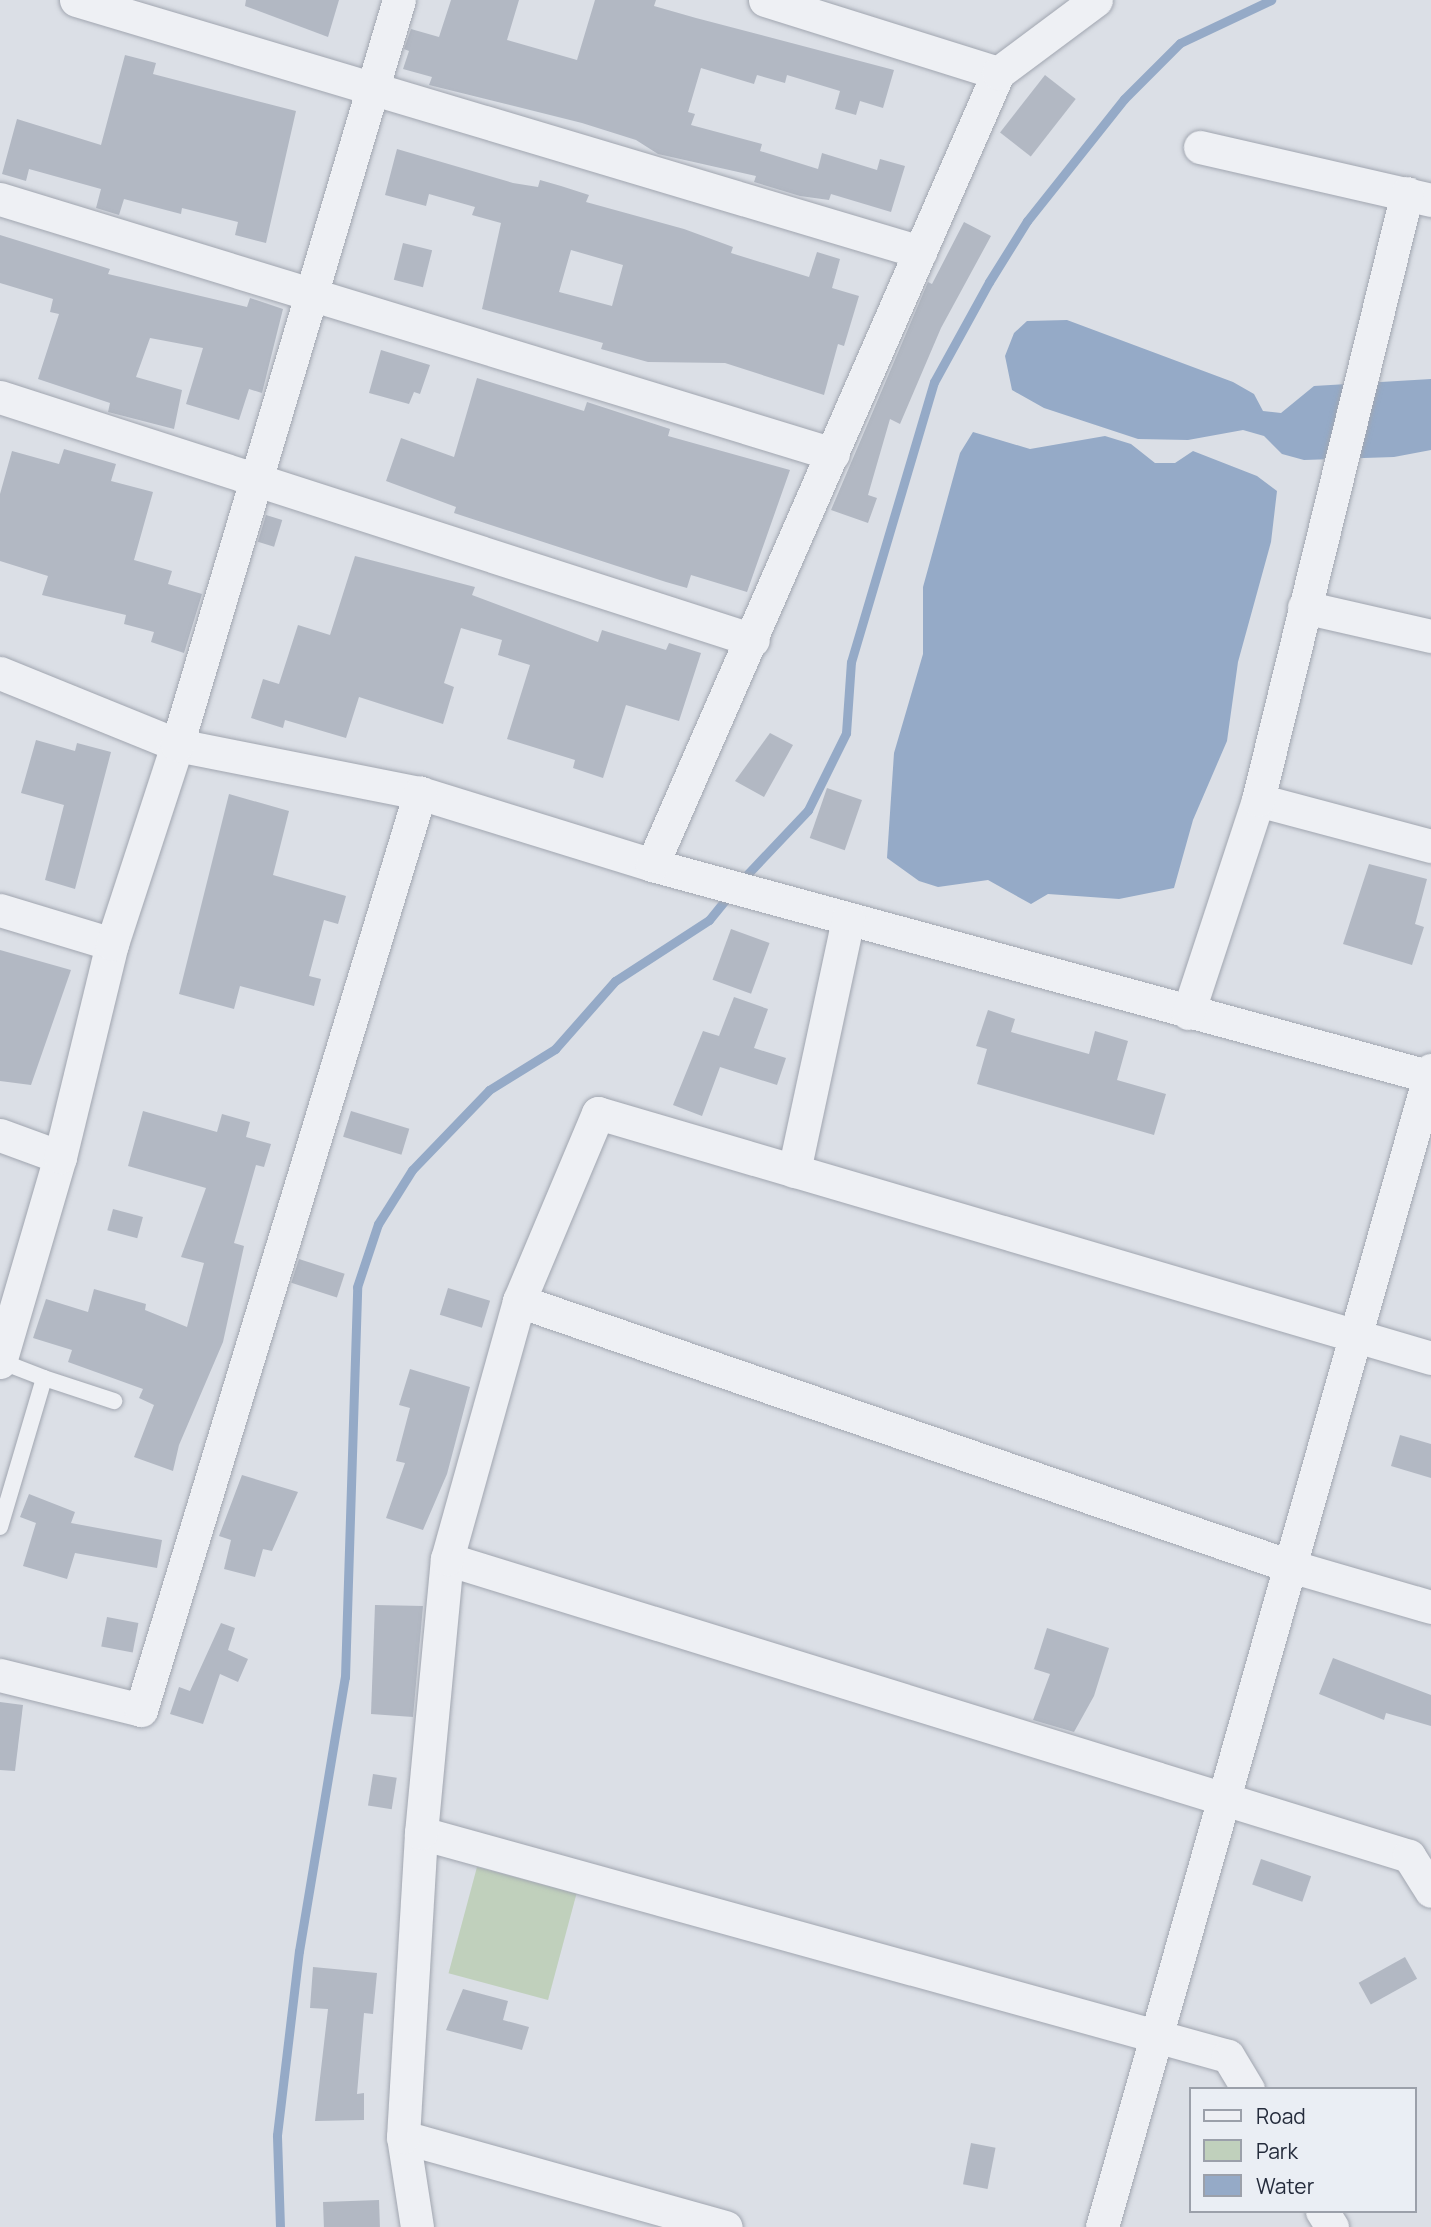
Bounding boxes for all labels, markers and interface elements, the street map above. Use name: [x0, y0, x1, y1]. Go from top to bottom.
legend: [1190, 2087, 1417, 2213]
text: Road: [1256, 2102, 1306, 2130]
text: Park: [1256, 2137, 1298, 2165]
text: Water: [1256, 2172, 1314, 2200]

